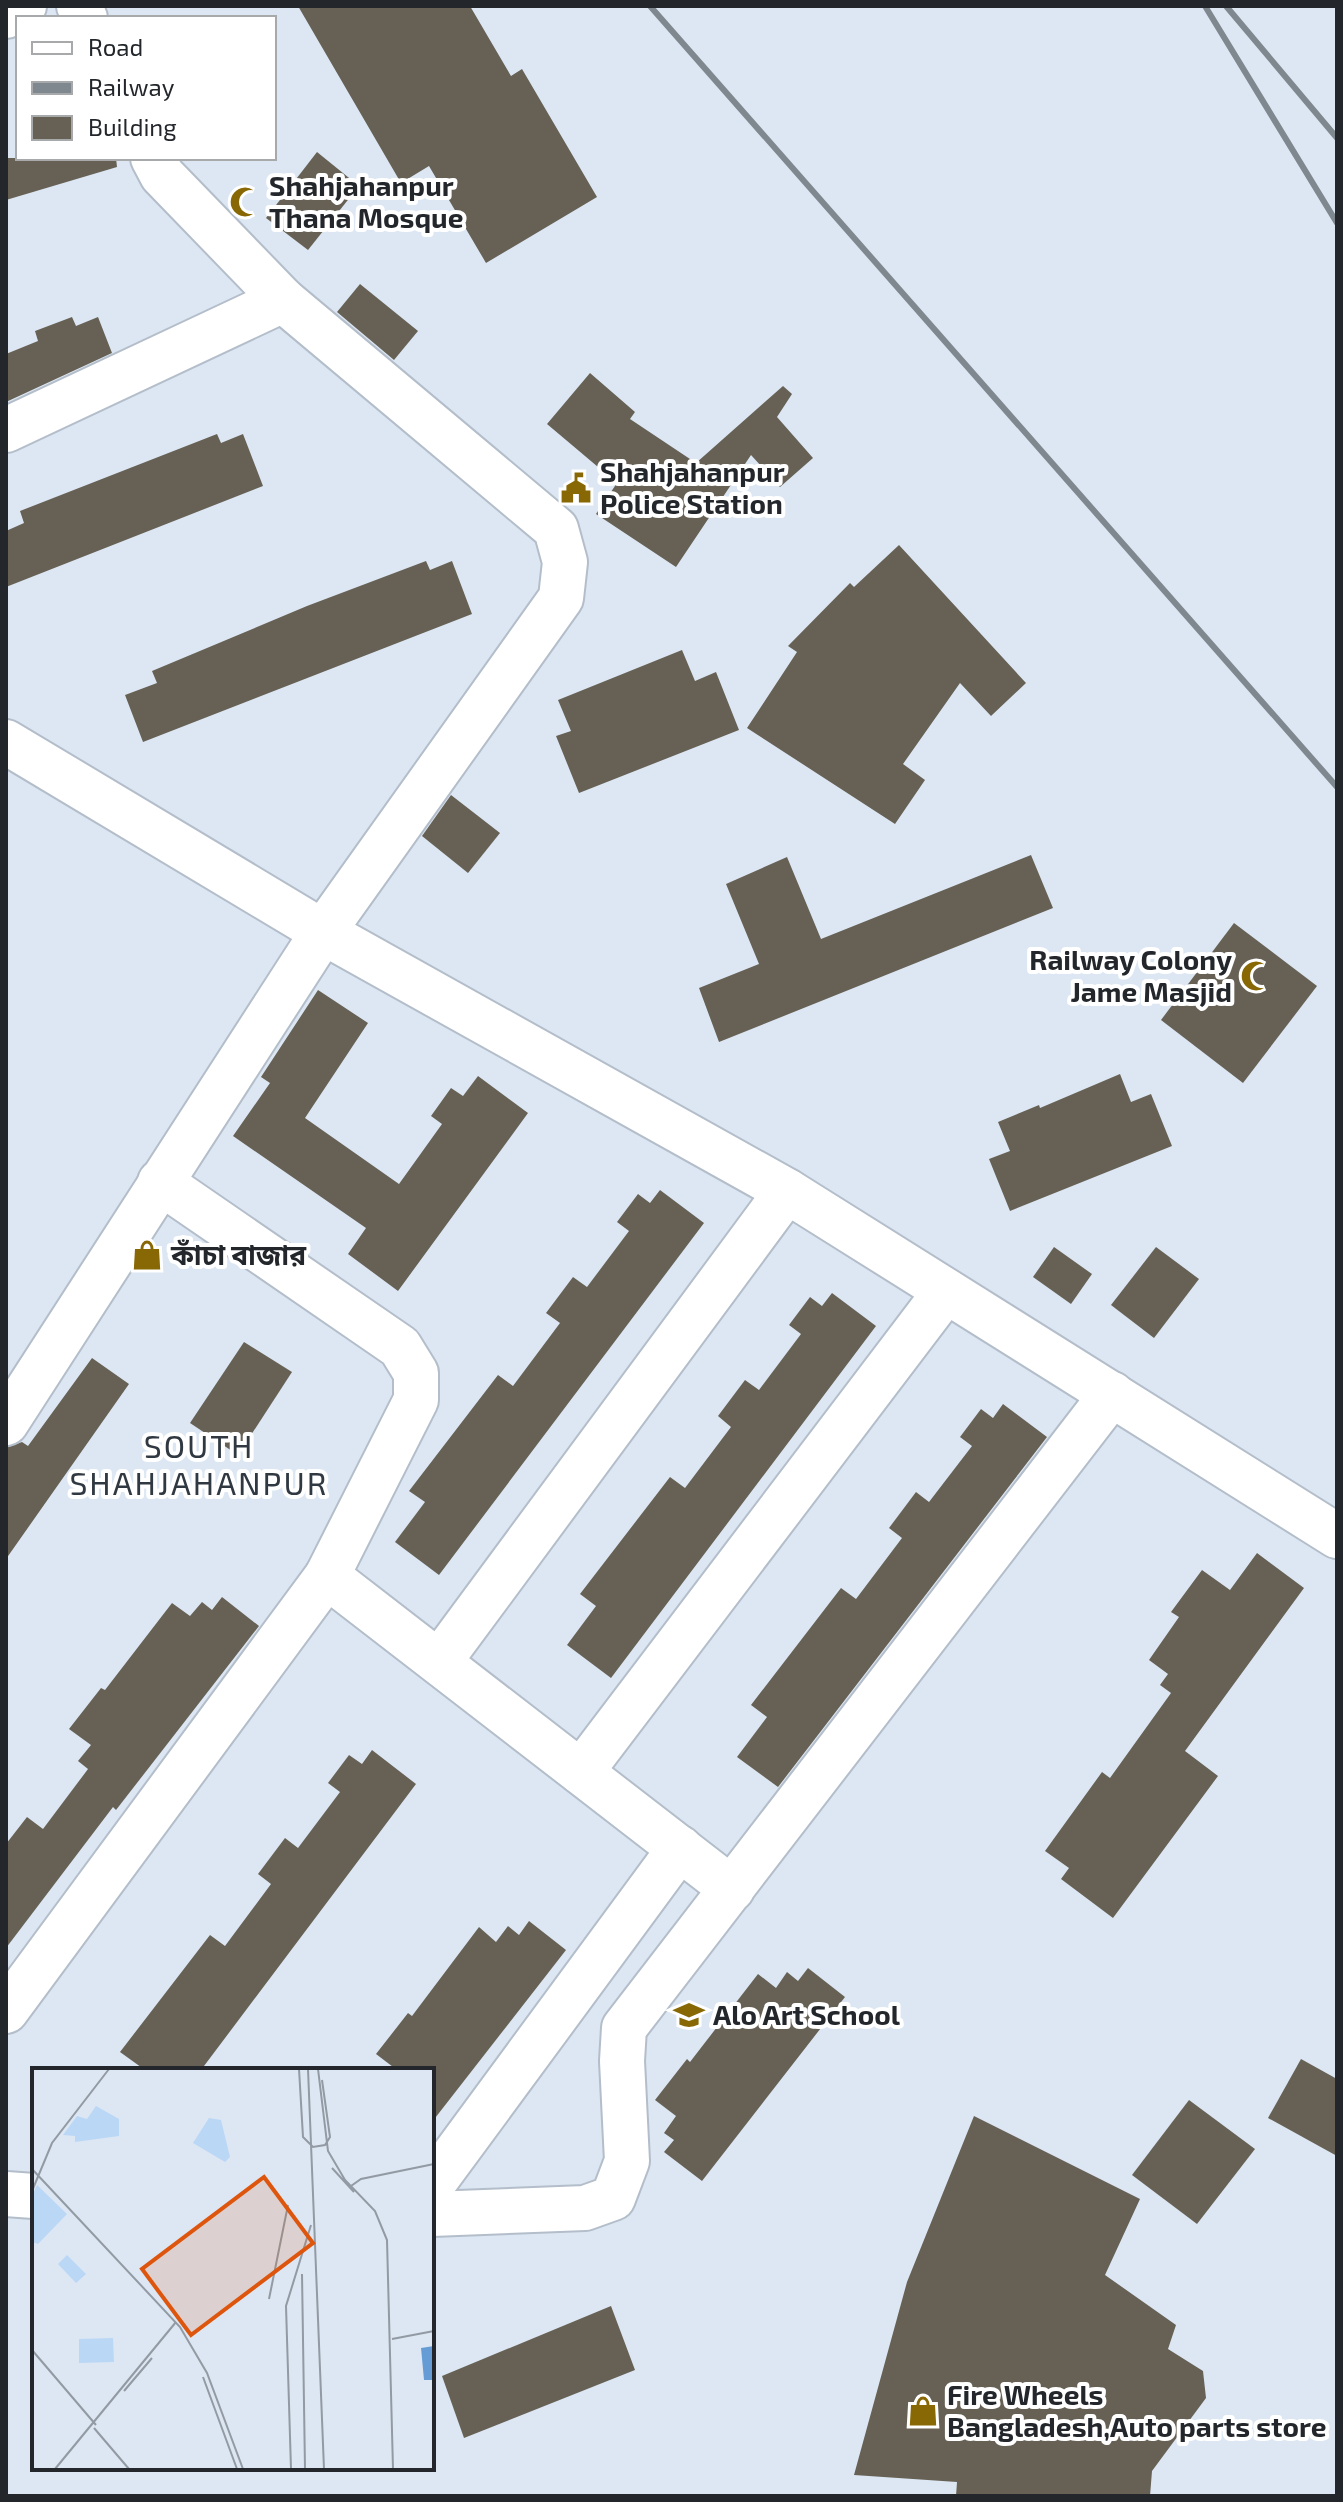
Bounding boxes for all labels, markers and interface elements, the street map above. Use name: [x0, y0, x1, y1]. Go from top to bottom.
legend: [16, 16, 276, 160]
text: Road: [88, 32, 143, 61]
text: Railway: [88, 72, 175, 101]
text: Building: [88, 112, 177, 141]
place label: Shahjahanpur Thana Mosque: [269, 168, 464, 234]
mosque icon: Shahjahanpur Thana Mosque: [228, 185, 262, 219]
place label: Shahjahanpur Police Station: [600, 454, 785, 520]
public building icon: Shahjahanpur Police Station: [559, 471, 593, 505]
place label: Railway Colony Jame Masjid: [1029, 942, 1232, 1008]
mosque icon: Railway Colony Jame Masjid: [1239, 959, 1273, 993]
place label: কাঁচা বাজার: [170, 1237, 307, 1271]
shop icon: কাঁচা বাজার: [130, 1238, 164, 1272]
district label: SOUTH SHAHJAHANPUR: [69, 1426, 329, 1501]
place label: Alo Art School: [713, 1997, 901, 2031]
school or university icon: Alo Art School: [672, 1998, 706, 2032]
inset map: [32, 2068, 434, 2470]
place label: Fire Wheels Bangladesh,Auto parts store: [947, 2377, 1327, 2443]
shop icon: Fire Wheels Bangladesh,Auto parts store: [906, 2394, 940, 2428]

